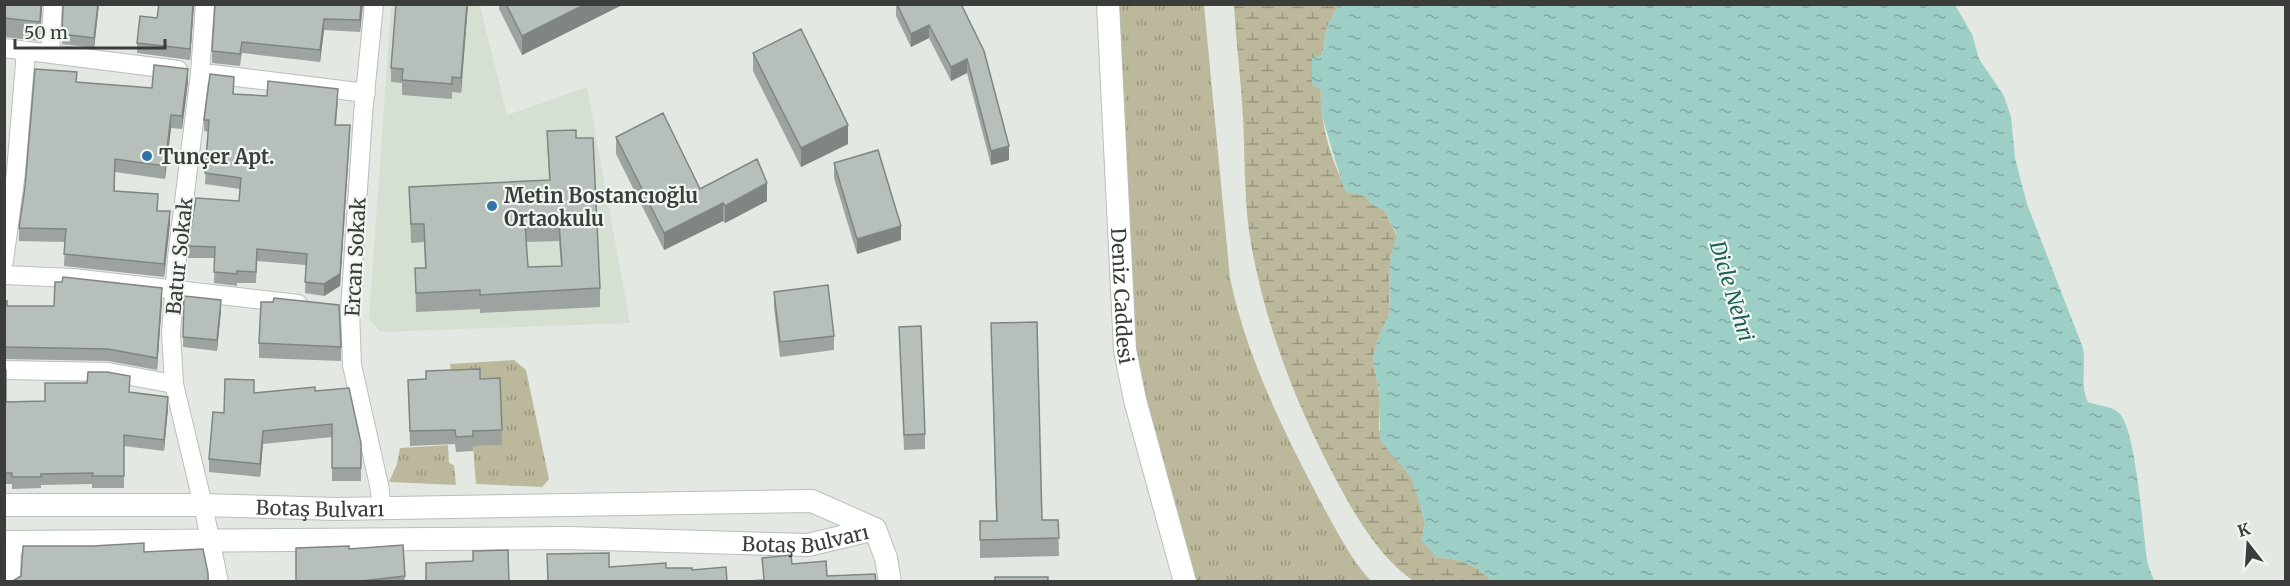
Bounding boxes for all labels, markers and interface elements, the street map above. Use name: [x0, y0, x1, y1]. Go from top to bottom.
scale bar: [15, 12, 165, 50]
text: 50 m: [24, 21, 68, 44]
place label: Tunçer Apt.: [159, 144, 275, 169]
marker: Tunçer Apt.: [140, 149, 154, 163]
place label: Metin Bostancıoğlu Ortaokulu: [504, 183, 698, 231]
street label: Batur Sokak: [160, 196, 198, 316]
street label: Ercan Sokak: [339, 196, 371, 317]
marker: Metin Bostancıoğlu Ortaokulu: [485, 199, 499, 213]
street label: Deniz Caddesi: [1106, 227, 1140, 366]
water label: Dicle Nehri: [1704, 236, 1760, 345]
street label: Botaş Bulvarı: [255, 494, 384, 522]
north arrow: [2218, 514, 2278, 574]
street label: Botaş Bulvarı: [741, 518, 871, 558]
text: K: [2235, 518, 2252, 541]

